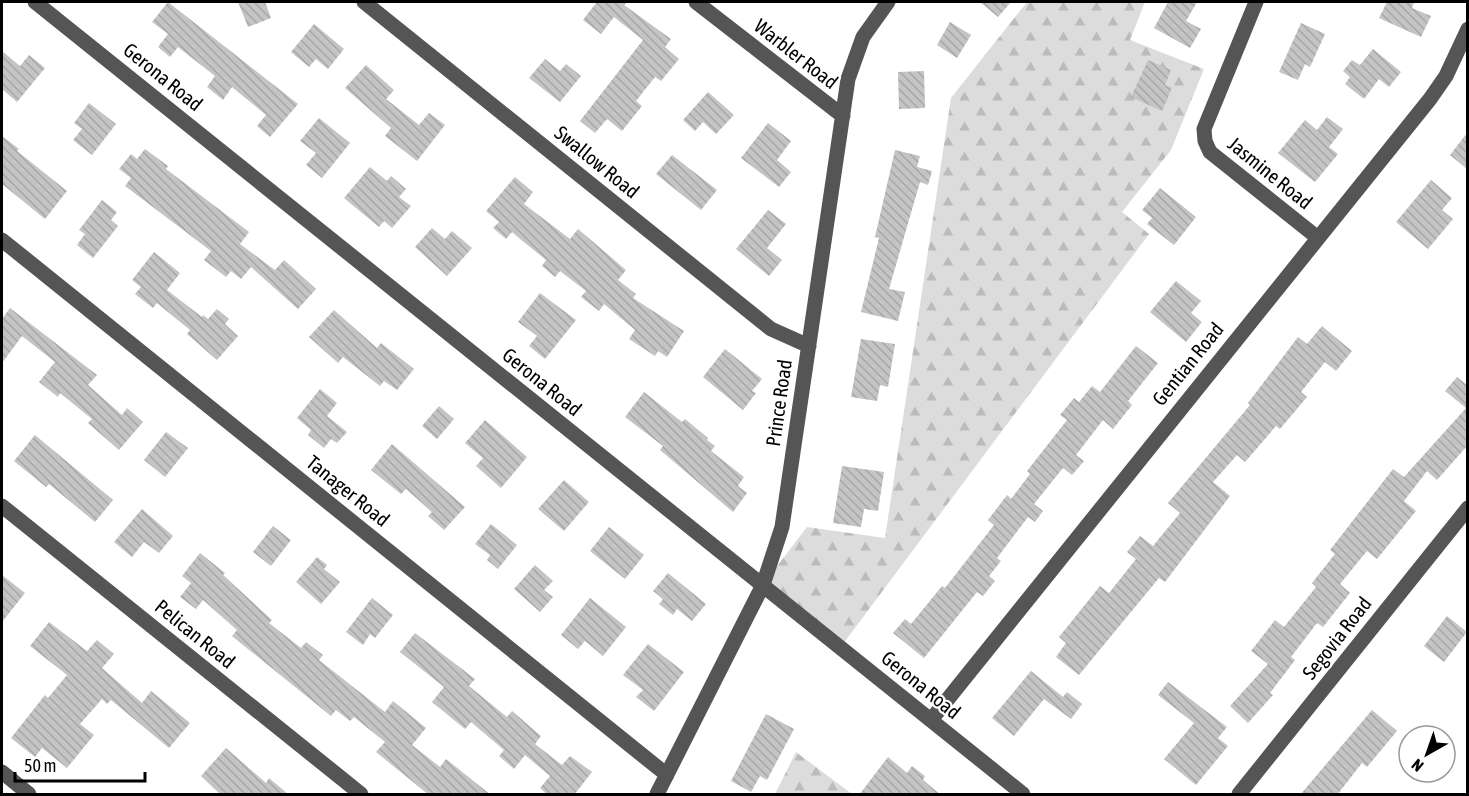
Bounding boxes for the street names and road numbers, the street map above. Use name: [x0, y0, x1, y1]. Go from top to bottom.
street label: Warbler Road: [750, 14, 843, 93]
street label: Gerona Road: [119, 38, 207, 115]
street label: Swallow Road: [551, 121, 644, 203]
street label: Jasmine Road: [1224, 132, 1317, 213]
street label: Gentian Road: [1147, 318, 1228, 410]
street label: Gerona Road: [498, 343, 586, 420]
street label: Prince Road: [761, 358, 796, 448]
street label: Tanager Road: [302, 450, 394, 531]
street label: Segovia Road: [1297, 592, 1376, 683]
street label: Pelican Road: [151, 594, 240, 673]
street label: Gerona Road: [877, 646, 965, 723]

